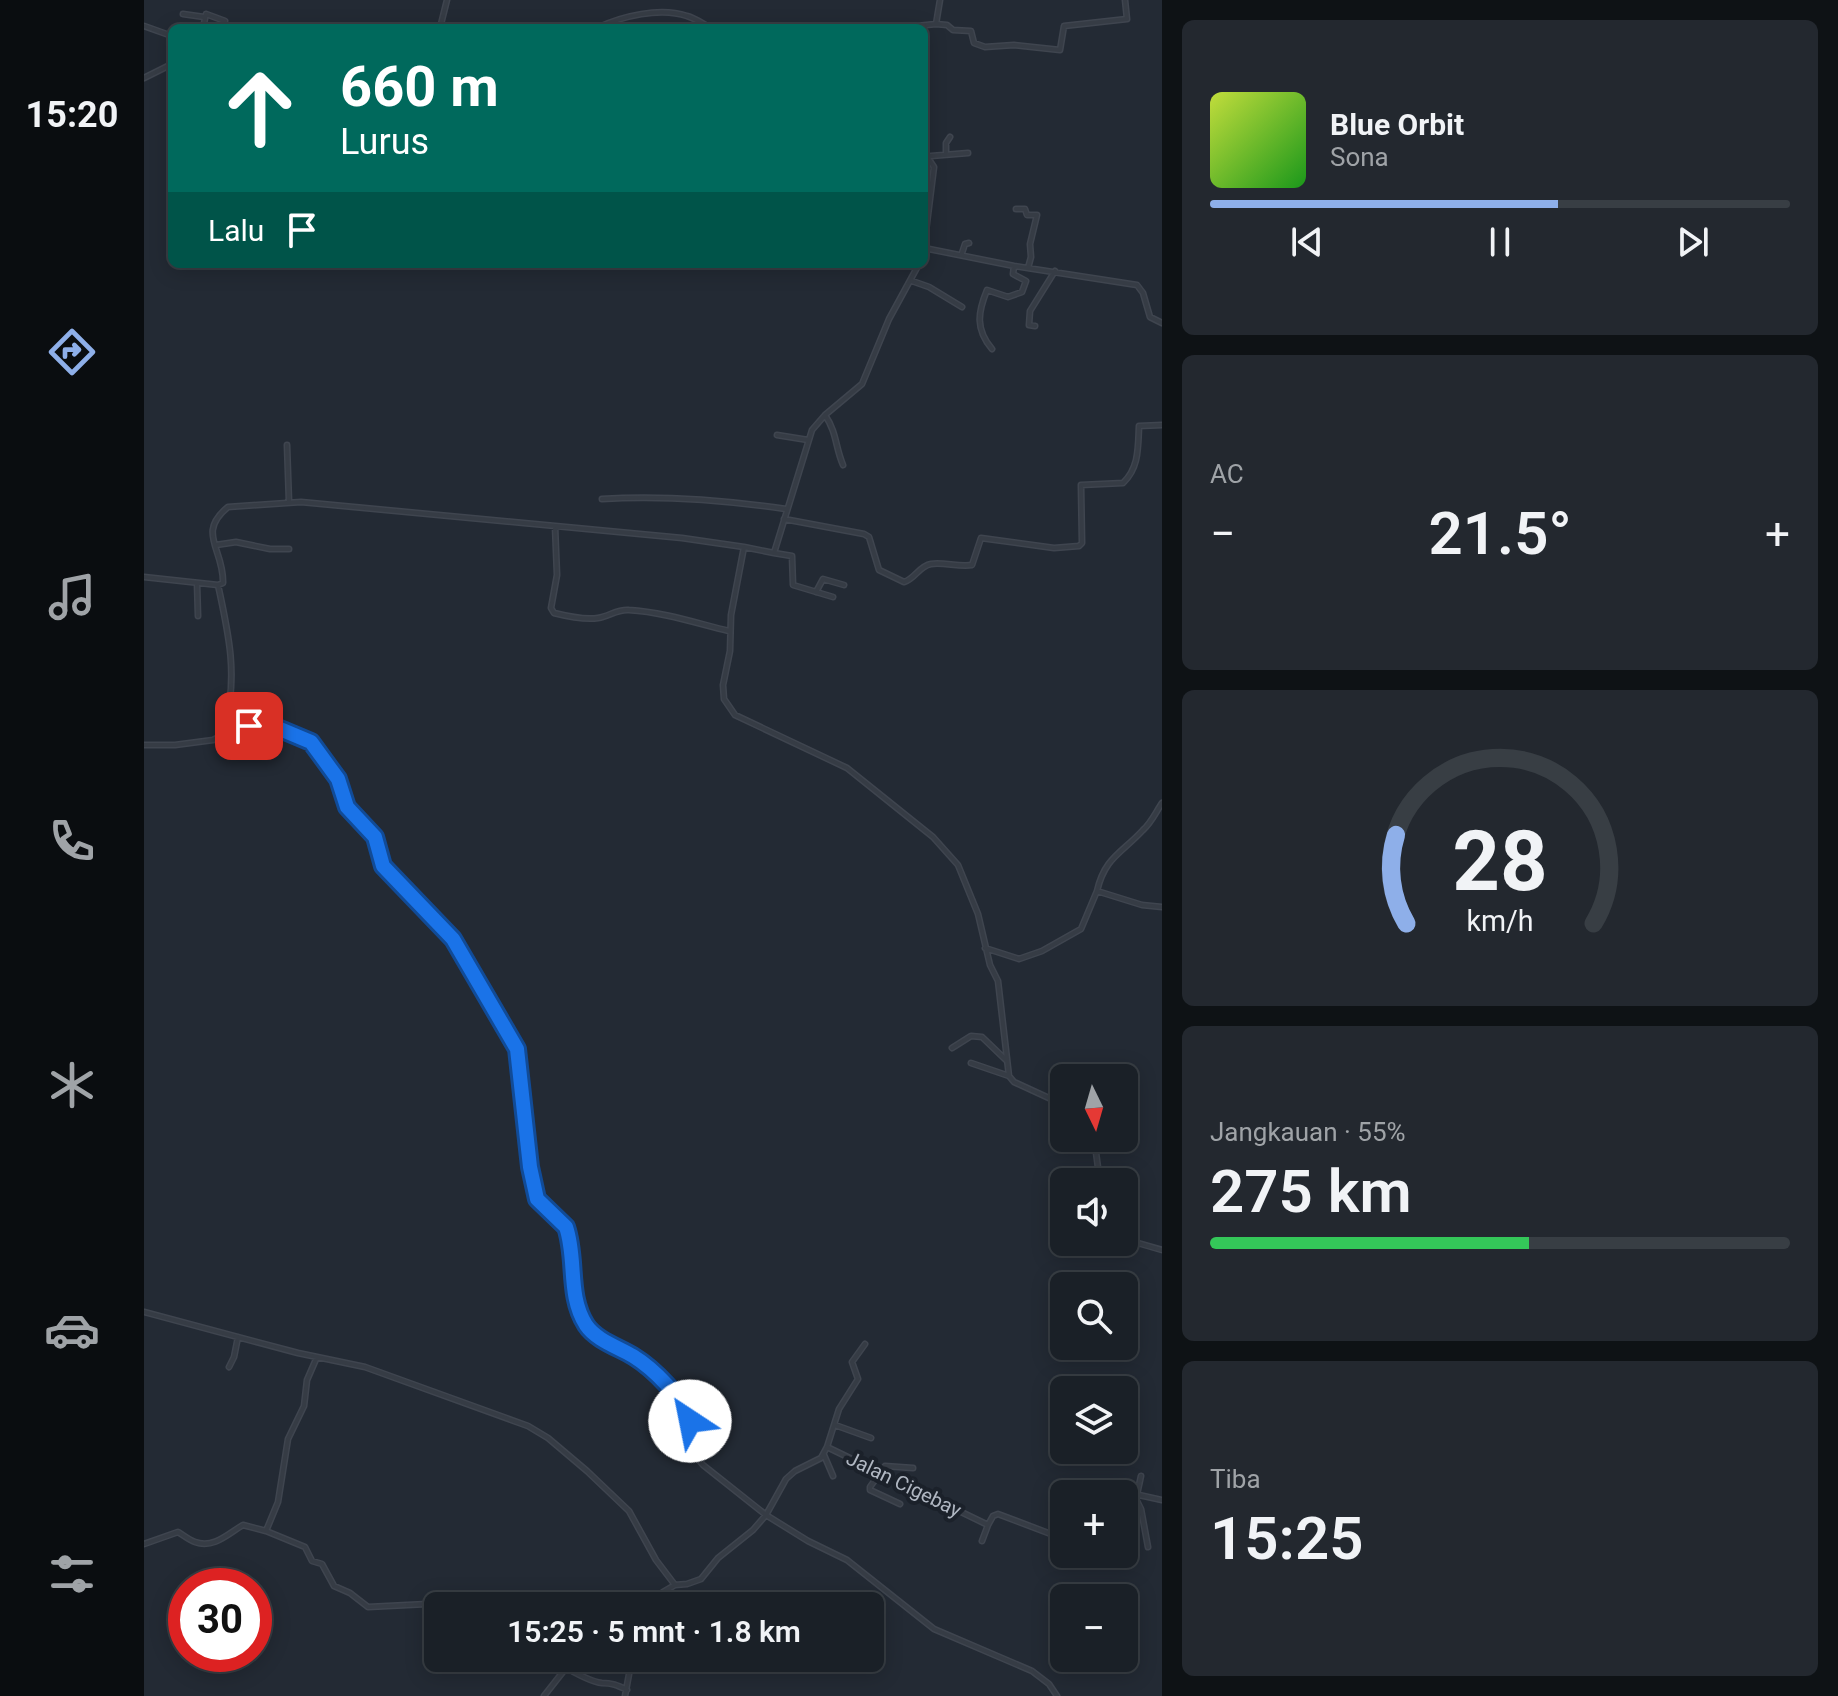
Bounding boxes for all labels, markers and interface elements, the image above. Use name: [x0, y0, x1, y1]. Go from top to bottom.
text: 660 m: [340, 54, 499, 120]
icon: ahead: [208, 56, 312, 160]
text: 15:20: [26, 94, 118, 136]
text: Blue Orbit: [1330, 107, 1464, 142]
text: Lurus: [340, 121, 429, 163]
text: Sona: [1330, 142, 1389, 172]
icon: arrive: [280, 208, 324, 252]
text: Lalu: [208, 213, 264, 248]
icon: previous: [1285, 220, 1329, 264]
icon: pause: [1478, 220, 1522, 264]
icon: next: [1671, 220, 1715, 264]
icon: directions: [44, 324, 100, 380]
text: AC: [1210, 459, 1244, 489]
text: 21.5°: [1429, 498, 1572, 569]
text: −: [1210, 508, 1235, 560]
text: +: [1765, 508, 1790, 560]
icon: music: [44, 569, 100, 625]
pin: [215, 692, 283, 760]
icon: arrive: [227, 704, 271, 748]
icon: phone: [44, 813, 100, 869]
text: 28: [1452, 813, 1548, 910]
text: km/h: [1466, 904, 1534, 938]
icon: climate: [44, 1057, 100, 1113]
north arrow: [1050, 1064, 1138, 1152]
map controls: [1050, 1064, 1138, 1672]
text: Jangkauan · 55%: [1210, 1117, 1406, 1147]
text: 275 km: [1210, 1156, 1412, 1227]
button: sound: [1050, 1168, 1138, 1256]
button: search: [1050, 1272, 1138, 1360]
icon: car: [44, 1302, 100, 1358]
button: layers: [1050, 1376, 1138, 1464]
position arrow: [648, 1379, 732, 1463]
street label: Jalan Cigebay: [843, 1446, 966, 1522]
text: Tiba: [1210, 1464, 1261, 1494]
button: +: [1050, 1480, 1138, 1568]
text: 15:25: [1210, 1503, 1363, 1574]
icon: filters: [44, 1546, 100, 1602]
speed limit sign: 30: [168, 1568, 272, 1672]
button: −: [1050, 1584, 1138, 1672]
text: 15:25 · 5 mnt · 1.8 km: [507, 1614, 801, 1649]

